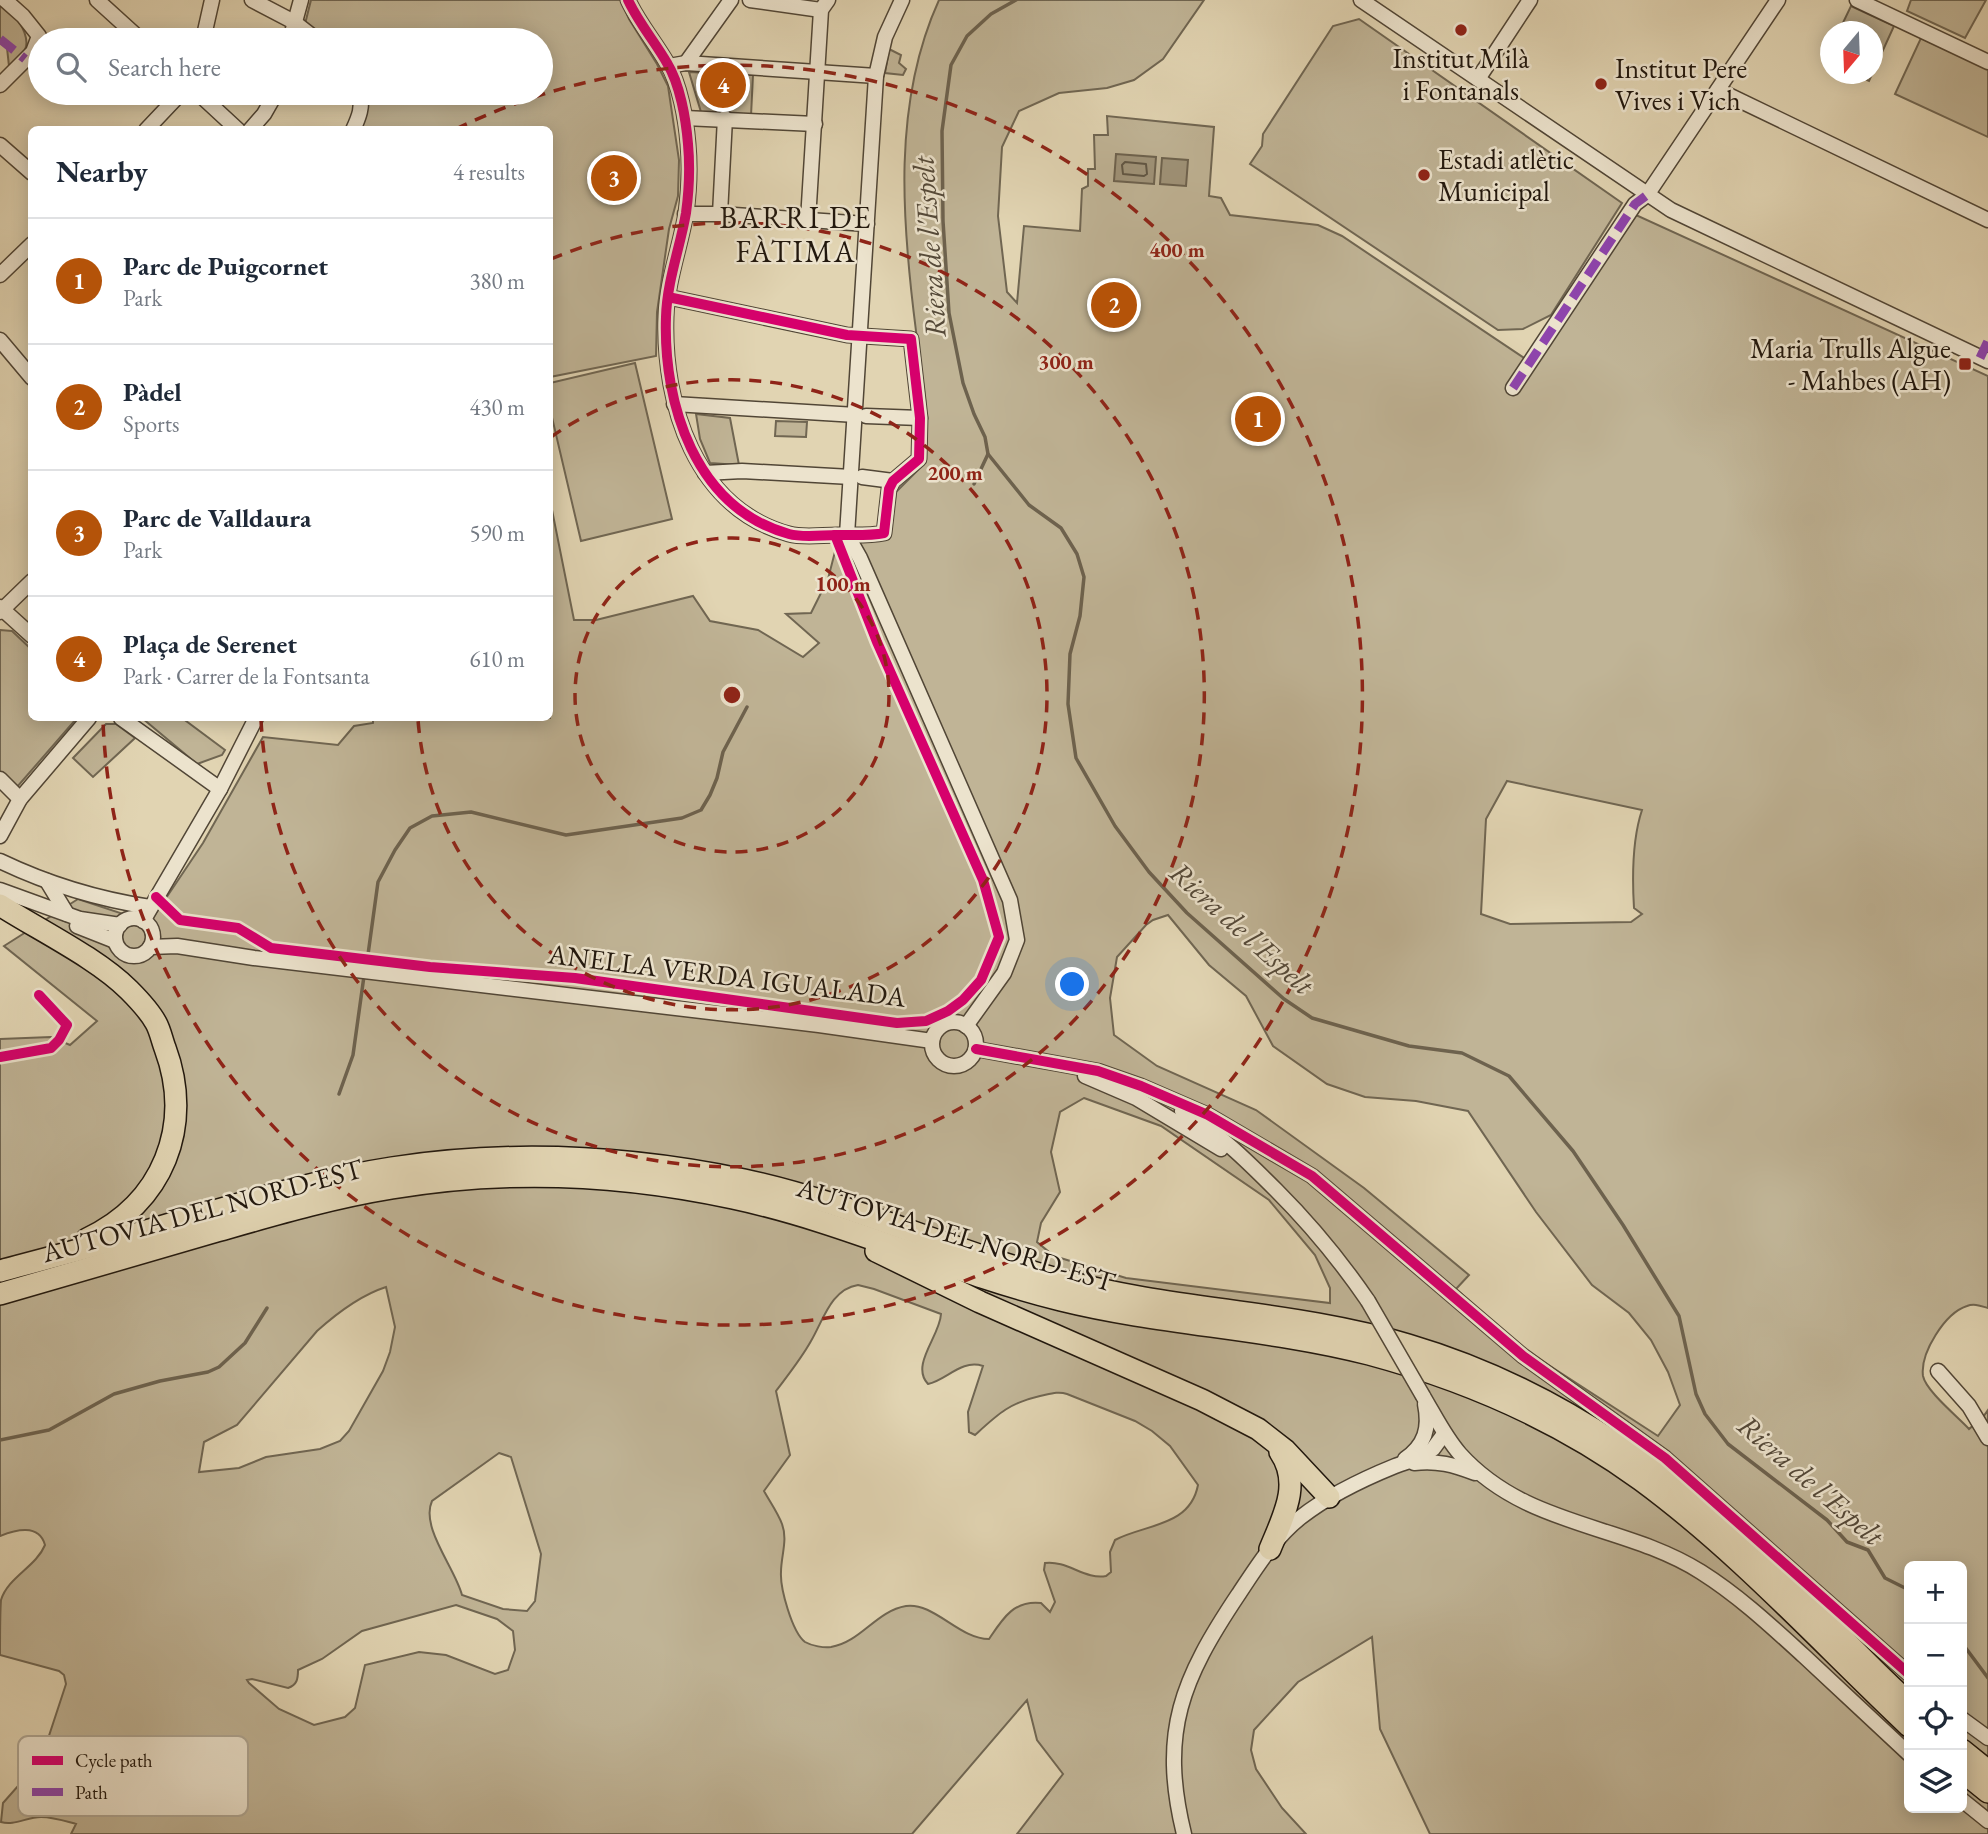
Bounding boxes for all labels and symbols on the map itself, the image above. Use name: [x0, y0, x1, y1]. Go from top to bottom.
north arrow: [1820, 21, 1883, 84]
marker: Institut Milà i Fontanals: [1453, 22, 1469, 38]
place label: Institut Milà i Fontanals: [1393, 40, 1530, 108]
place label: Institut Pere Vives i Vich: [1615, 50, 1747, 118]
pin: 4: [700, 59, 746, 111]
marker: Institut Pere Vives i Vich: [1593, 76, 1609, 92]
place label: Estadi atlètic Municipal: [1438, 141, 1574, 209]
pin: 3: [591, 152, 637, 204]
water label: Riera de l'Espelt: [903, 154, 955, 339]
marker: Estadi atlètic Municipal: [1416, 167, 1432, 183]
district label: BARRI DE FÀTIMA: [720, 198, 872, 271]
text: 400 m: [1149, 236, 1205, 263]
pin: 2: [1091, 279, 1137, 331]
place label: Maria Trulls Algue - Mahbes (AH): [1750, 330, 1951, 398]
text: 300 m: [1038, 348, 1094, 375]
marker: Maria Trulls Algue - Mahbes (AH): [1957, 356, 1973, 372]
pin: 1: [1235, 393, 1281, 445]
text: 200 m: [927, 459, 983, 486]
text: 100 m: [815, 570, 871, 597]
centre of rings: [720, 683, 744, 707]
water label: Riera de l'Espelt: [1161, 853, 1324, 1004]
street label: ANELLA VERDA IGUALADA: [545, 935, 909, 1015]
your location: [1055, 967, 1089, 1001]
street label: AUTOVIA DEL NORD-EST: [37, 1150, 367, 1270]
street label: AUTOVIA DEL NORD-EST: [792, 1168, 1120, 1300]
water label: Riera de l'Espelt: [1730, 1406, 1893, 1555]
legend: [18, 1736, 248, 1816]
text: Cycle path: [75, 1748, 153, 1773]
text: Path: [75, 1780, 108, 1805]

